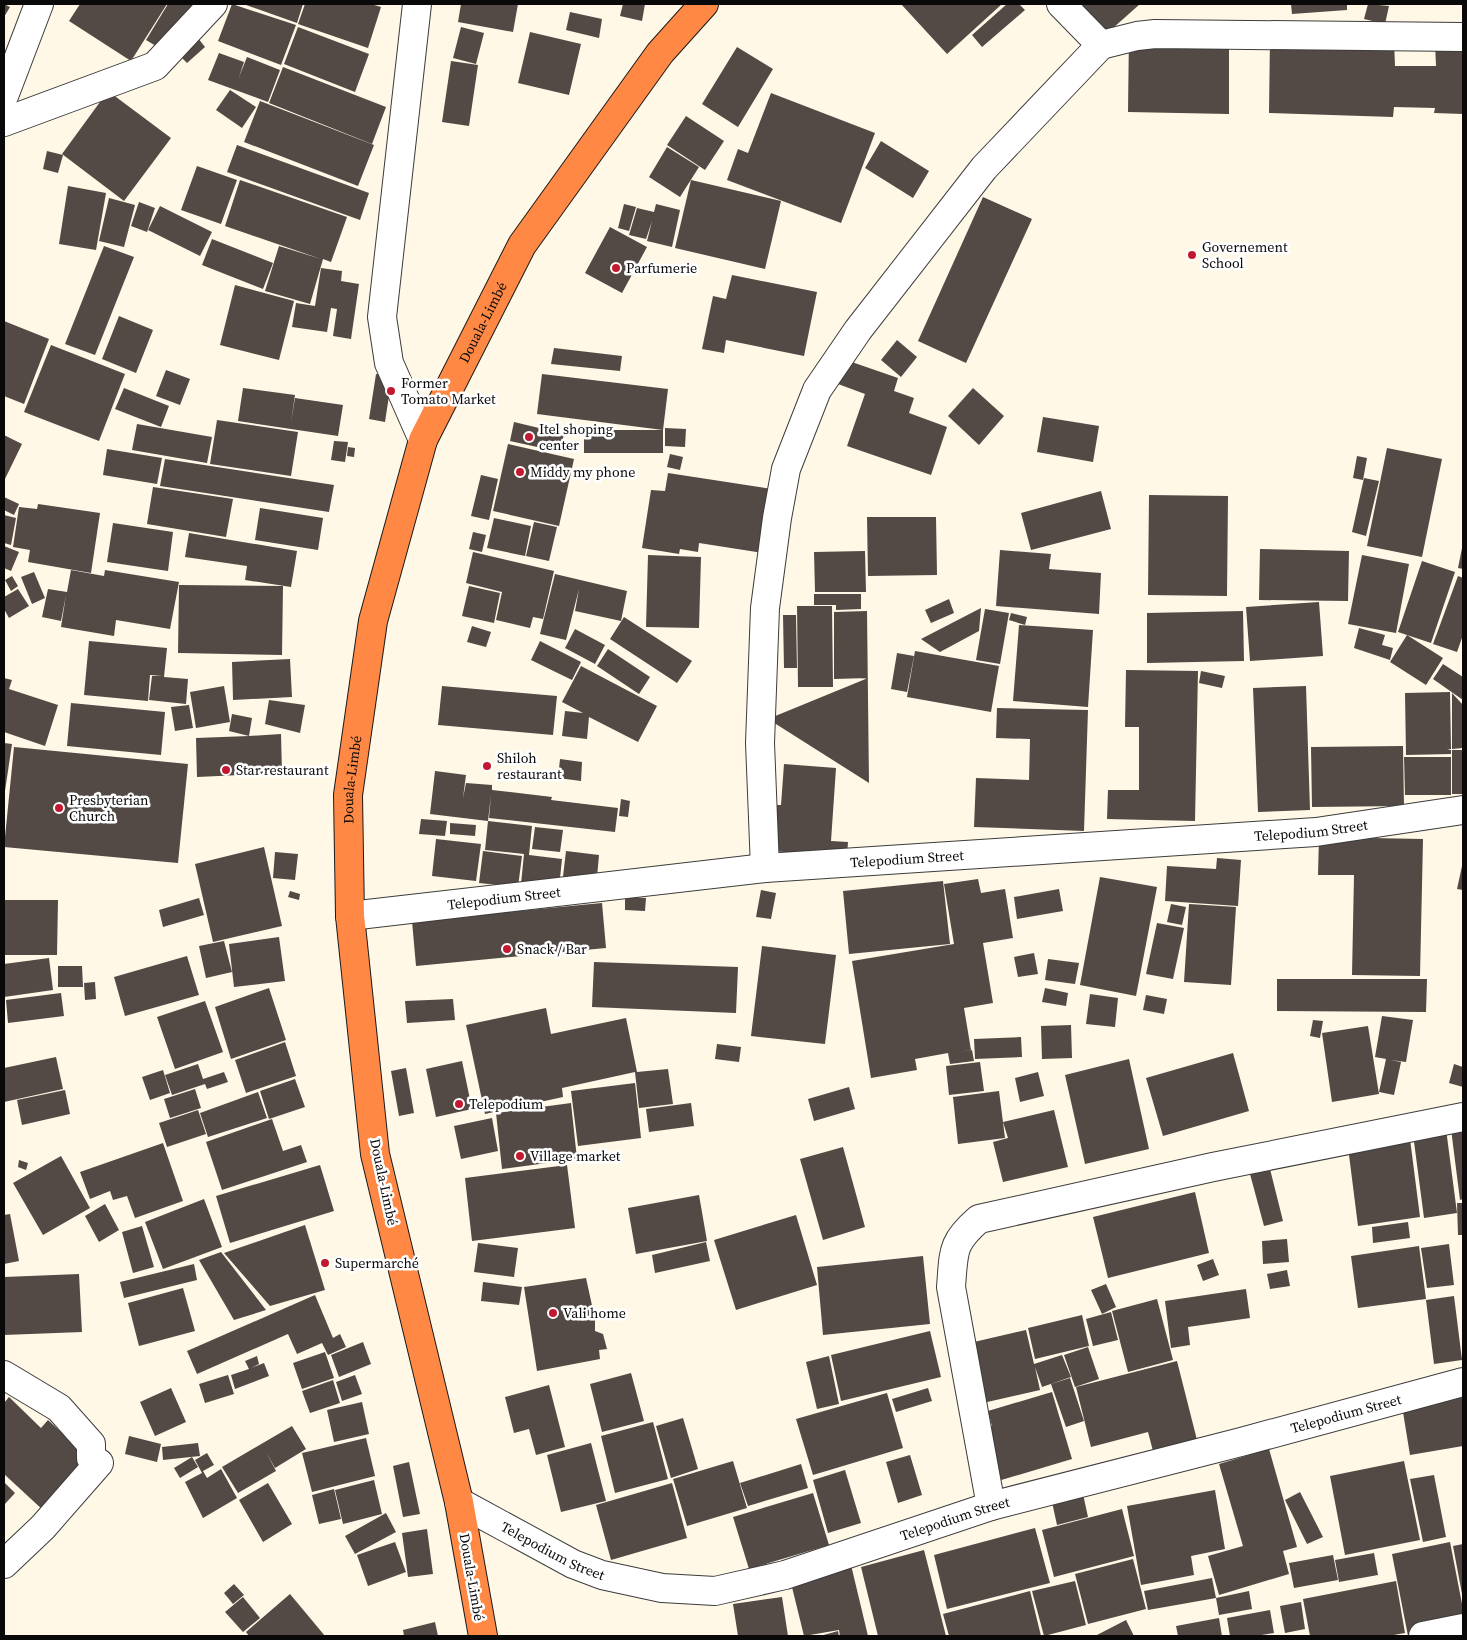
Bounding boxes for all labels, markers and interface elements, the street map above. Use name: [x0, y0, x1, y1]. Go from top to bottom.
place label: Governement School: [1202, 237, 1288, 273]
marker: Governement School: [1186, 249, 1198, 261]
place label: Parfumerie: [626, 258, 697, 278]
marker: Parfumerie: [610, 262, 622, 274]
street label: Douala-Limbé: [454, 278, 512, 366]
place label: Former Tomato Market: [401, 373, 496, 409]
marker: Former Tomato Market: [385, 385, 397, 397]
place label: Itel shoping center: [539, 419, 613, 455]
marker: Itel shoping center: [523, 431, 535, 443]
place label: Middy my phone: [530, 462, 635, 482]
marker: Middy my phone: [514, 466, 526, 478]
street label: Douala-Limbé: [338, 734, 366, 824]
place label: Shiloh restaurant: [497, 748, 562, 784]
place label: Star restaurant: [236, 760, 329, 780]
marker: Shiloh restaurant: [481, 760, 493, 772]
marker: Star restaurant: [220, 764, 232, 776]
place label: Presbyterian Church: [69, 790, 149, 826]
marker: Presbyterian Church: [53, 802, 65, 814]
street label: Telepodium Street: [1254, 814, 1369, 846]
street label: Telepodium Street: [849, 845, 965, 872]
street label: Telepodium Street: [446, 882, 562, 915]
place label: Snack / Bar: [517, 939, 587, 959]
marker: Snack / Bar: [501, 943, 513, 955]
place label: Telepodium: [469, 1094, 544, 1114]
marker: Telepodium: [453, 1098, 465, 1110]
street label: Douala-Limbé: [365, 1137, 403, 1227]
place label: Village market: [530, 1146, 621, 1166]
marker: Village market: [514, 1150, 526, 1162]
place label: Supermarché: [335, 1253, 419, 1273]
marker: Supermarché: [319, 1257, 331, 1269]
place label: Vali home: [563, 1303, 626, 1323]
marker: Vali home: [547, 1307, 559, 1319]
street label: Telepodium Street: [1288, 1389, 1404, 1438]
street label: Telepodium Street: [897, 1492, 1012, 1546]
street label: Telepodium Street: [497, 1517, 608, 1585]
street label: Douala-Limbé: [454, 1532, 490, 1622]

